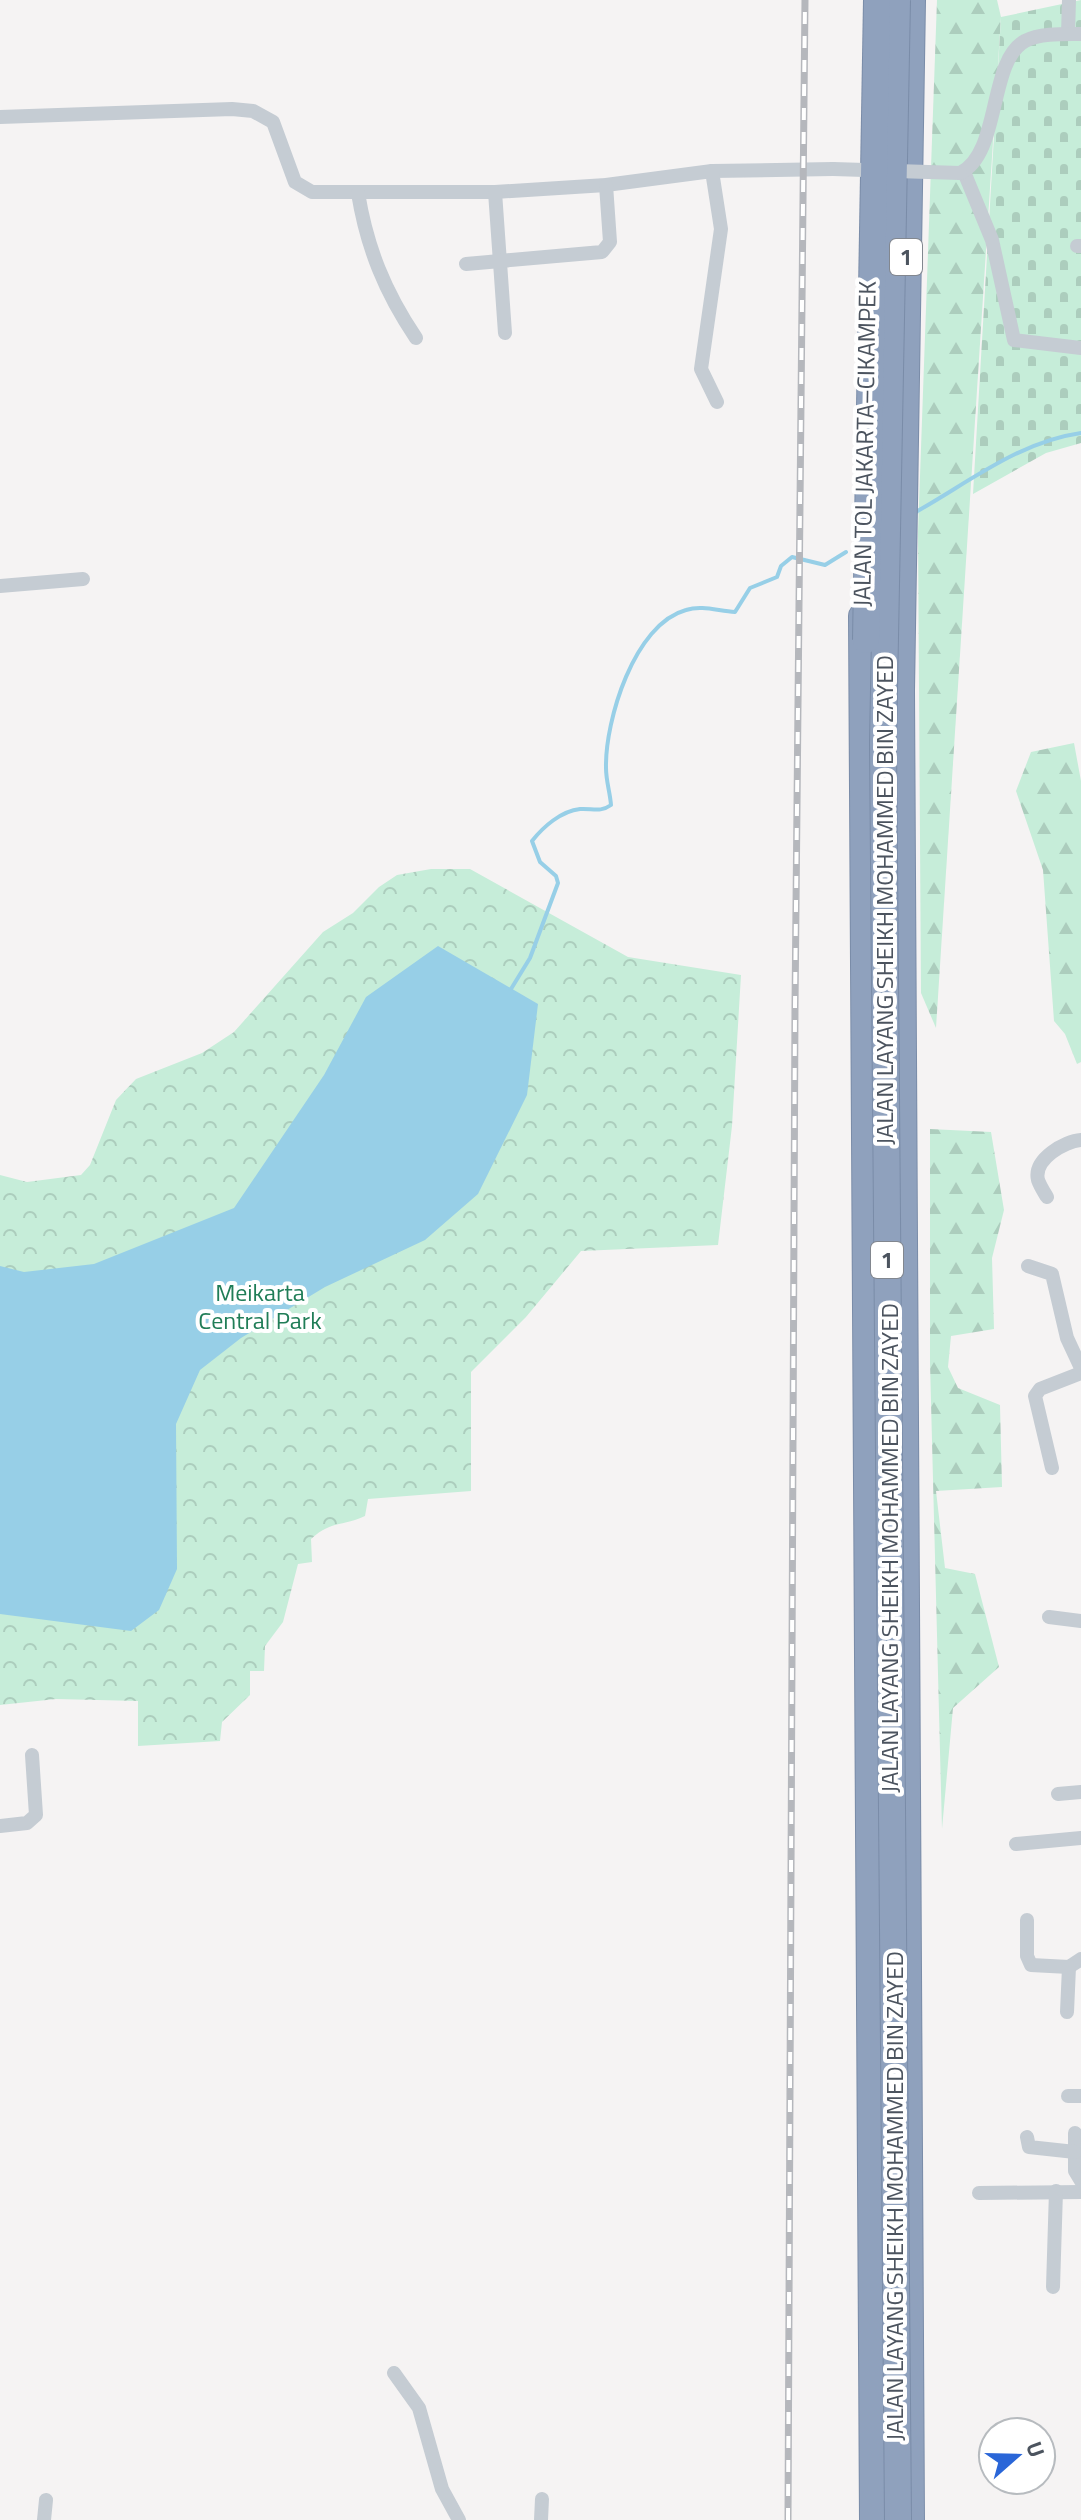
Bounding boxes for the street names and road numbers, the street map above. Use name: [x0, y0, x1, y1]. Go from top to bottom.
road number: 1: [890, 239, 922, 275]
street label: JALAN TOL JAKARTA–CIKAMPEK: [843, 280, 885, 607]
street label: JALAN LAYANG SHEIKH MOHAMMED BIN ZAYED: [866, 655, 902, 1145]
road number: 1: [871, 1242, 903, 1278]
street label: JALAN LAYANG SHEIKH MOHAMMED BIN ZAYED: [871, 1303, 907, 1793]
street label: JALAN LAYANG SHEIKH MOHAMMED BIN ZAYED: [876, 1951, 912, 2441]

